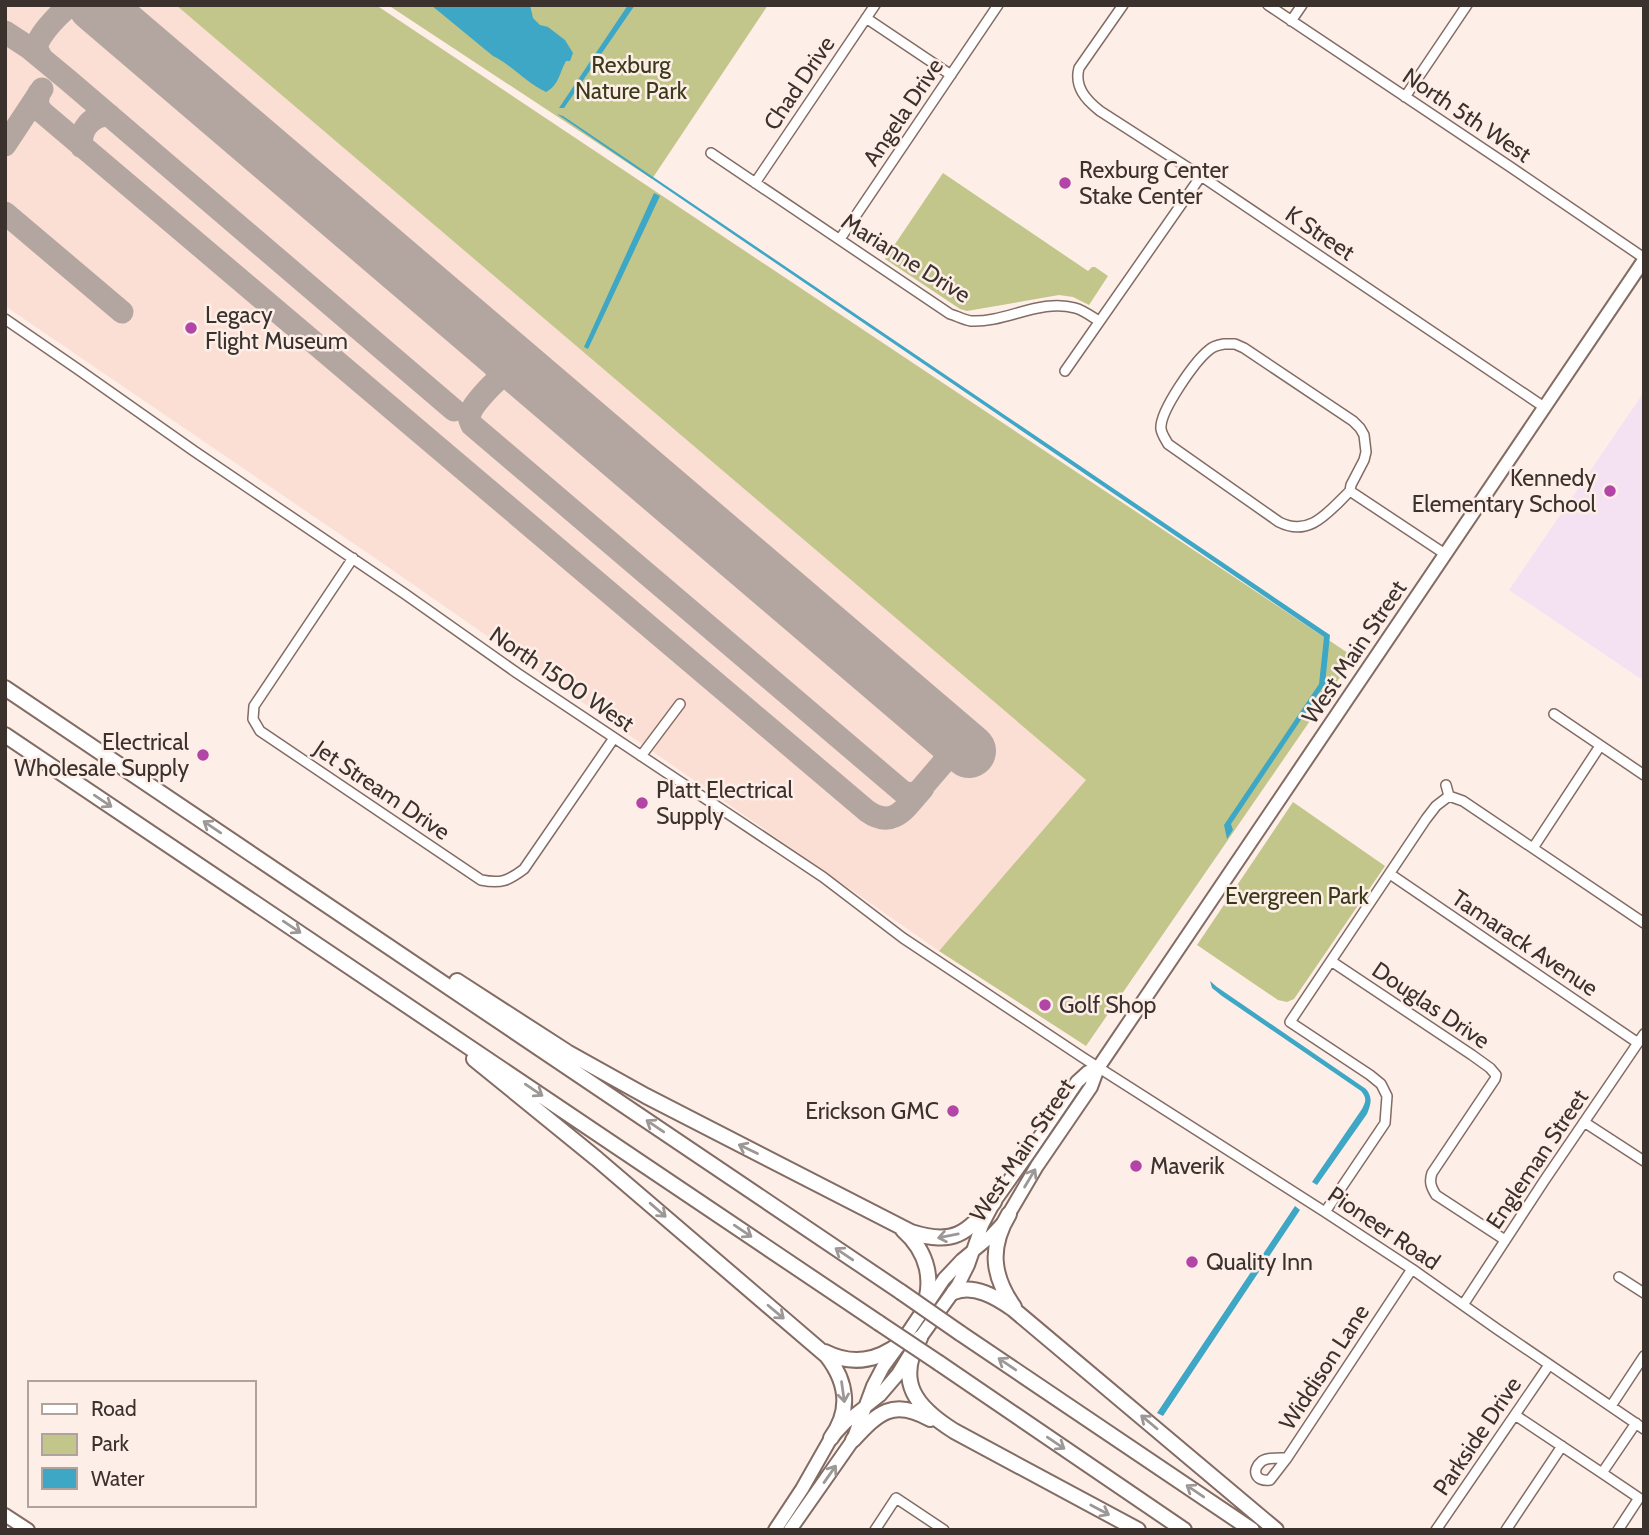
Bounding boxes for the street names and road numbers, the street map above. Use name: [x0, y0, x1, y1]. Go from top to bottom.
street label: Chad Drive: [757, 31, 841, 135]
street label: Angela Drive: [857, 53, 949, 171]
street label: North 5th West: [1397, 62, 1537, 168]
street label: K Street: [1280, 200, 1360, 266]
street label: Marianne Drive: [836, 207, 976, 309]
street label: West Main Street: [1296, 575, 1412, 729]
street label: North 1500 West: [484, 620, 640, 738]
street label: Jet Stream Drive: [308, 734, 455, 846]
street label: Tamarack Avenue: [1447, 884, 1604, 1002]
street label: Douglas Drive: [1367, 956, 1495, 1055]
street label: West Main Street: [964, 1073, 1080, 1227]
street label: Engleman Street: [1480, 1084, 1594, 1234]
street label: Pioneer Road: [1323, 1180, 1445, 1276]
street label: Widdison Lane: [1273, 1299, 1375, 1435]
street label: Parkside Drive: [1427, 1371, 1527, 1501]

